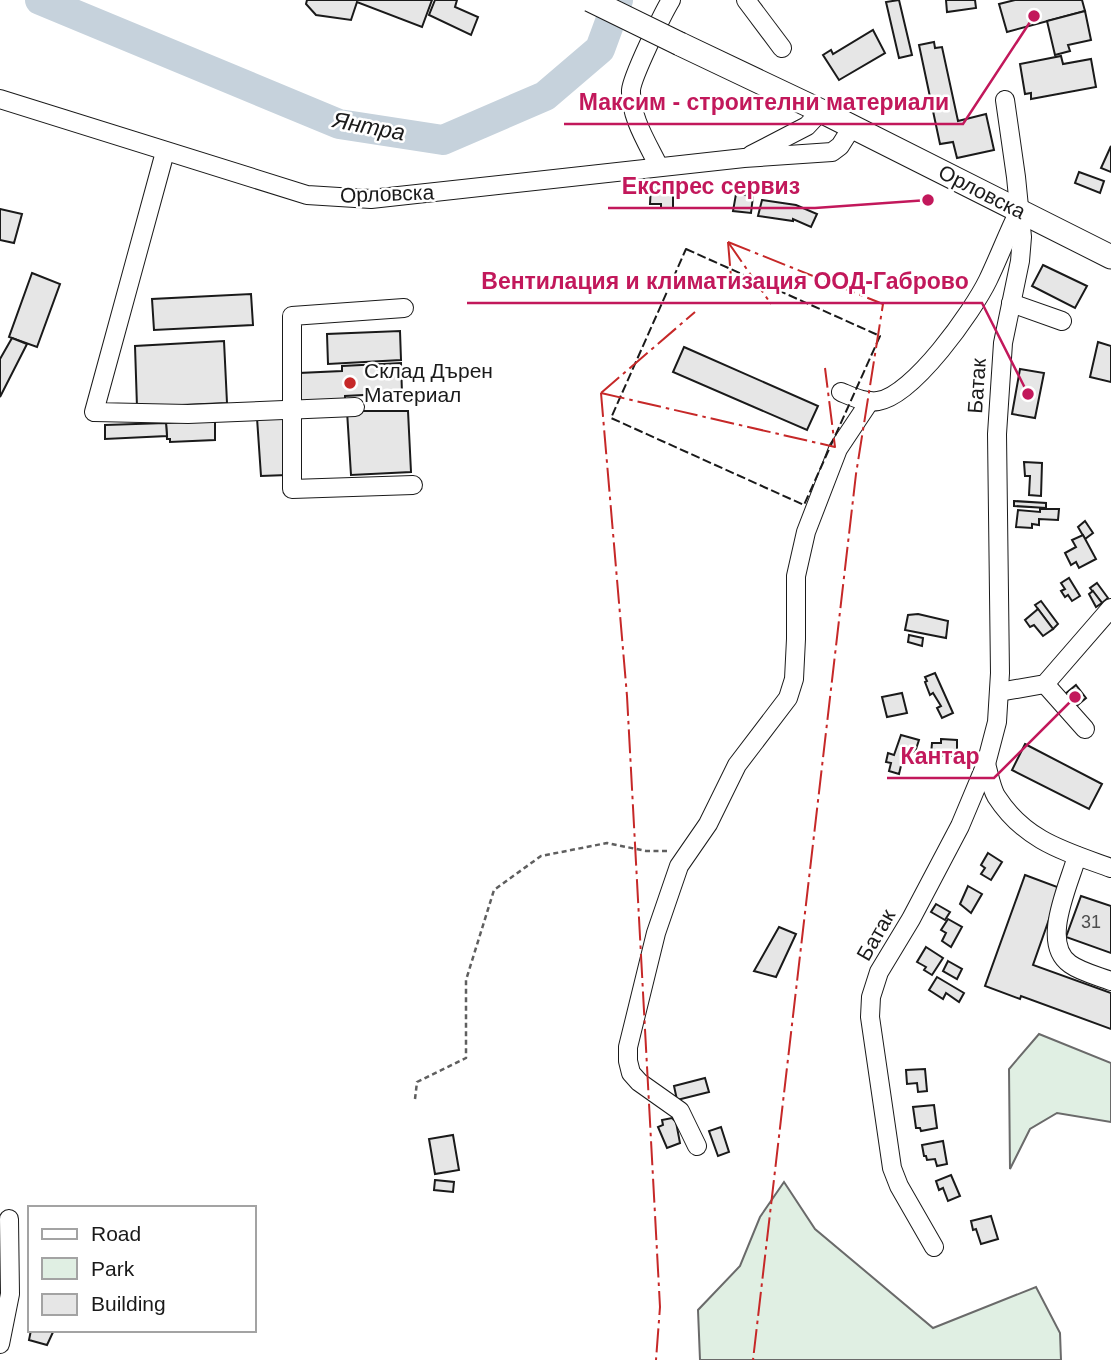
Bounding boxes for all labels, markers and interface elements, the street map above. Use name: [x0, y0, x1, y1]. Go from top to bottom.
callout: Максим - строителни материали: [564, 80, 963, 124]
text: Максим - строителни материали: [579, 89, 949, 115]
water label: Янтра: [329, 106, 407, 146]
street label: Орловска: [935, 160, 1030, 223]
callout: Експрес сервиз: [608, 164, 815, 208]
text: Експрес сервиз: [622, 173, 800, 199]
street label: Орловска: [340, 180, 435, 207]
callout: Вентилация и климатизация ООД-Габрово: [467, 259, 982, 303]
text: Вентилация и климатизация ООД-Габрово: [481, 268, 969, 294]
street label: Батак: [963, 357, 990, 414]
place label: Склад Дърен Материал: [364, 359, 493, 406]
marker: Склад Дърен Материал: [342, 375, 358, 391]
callout: Кантар: [887, 734, 994, 778]
text: Кантар: [900, 743, 980, 769]
street label: Батак: [852, 904, 900, 964]
house number: 31: [1081, 912, 1101, 932]
legend: [28, 1206, 256, 1332]
text: Road: [91, 1222, 141, 1245]
text: Park: [91, 1257, 135, 1280]
text: Building: [91, 1292, 166, 1315]

